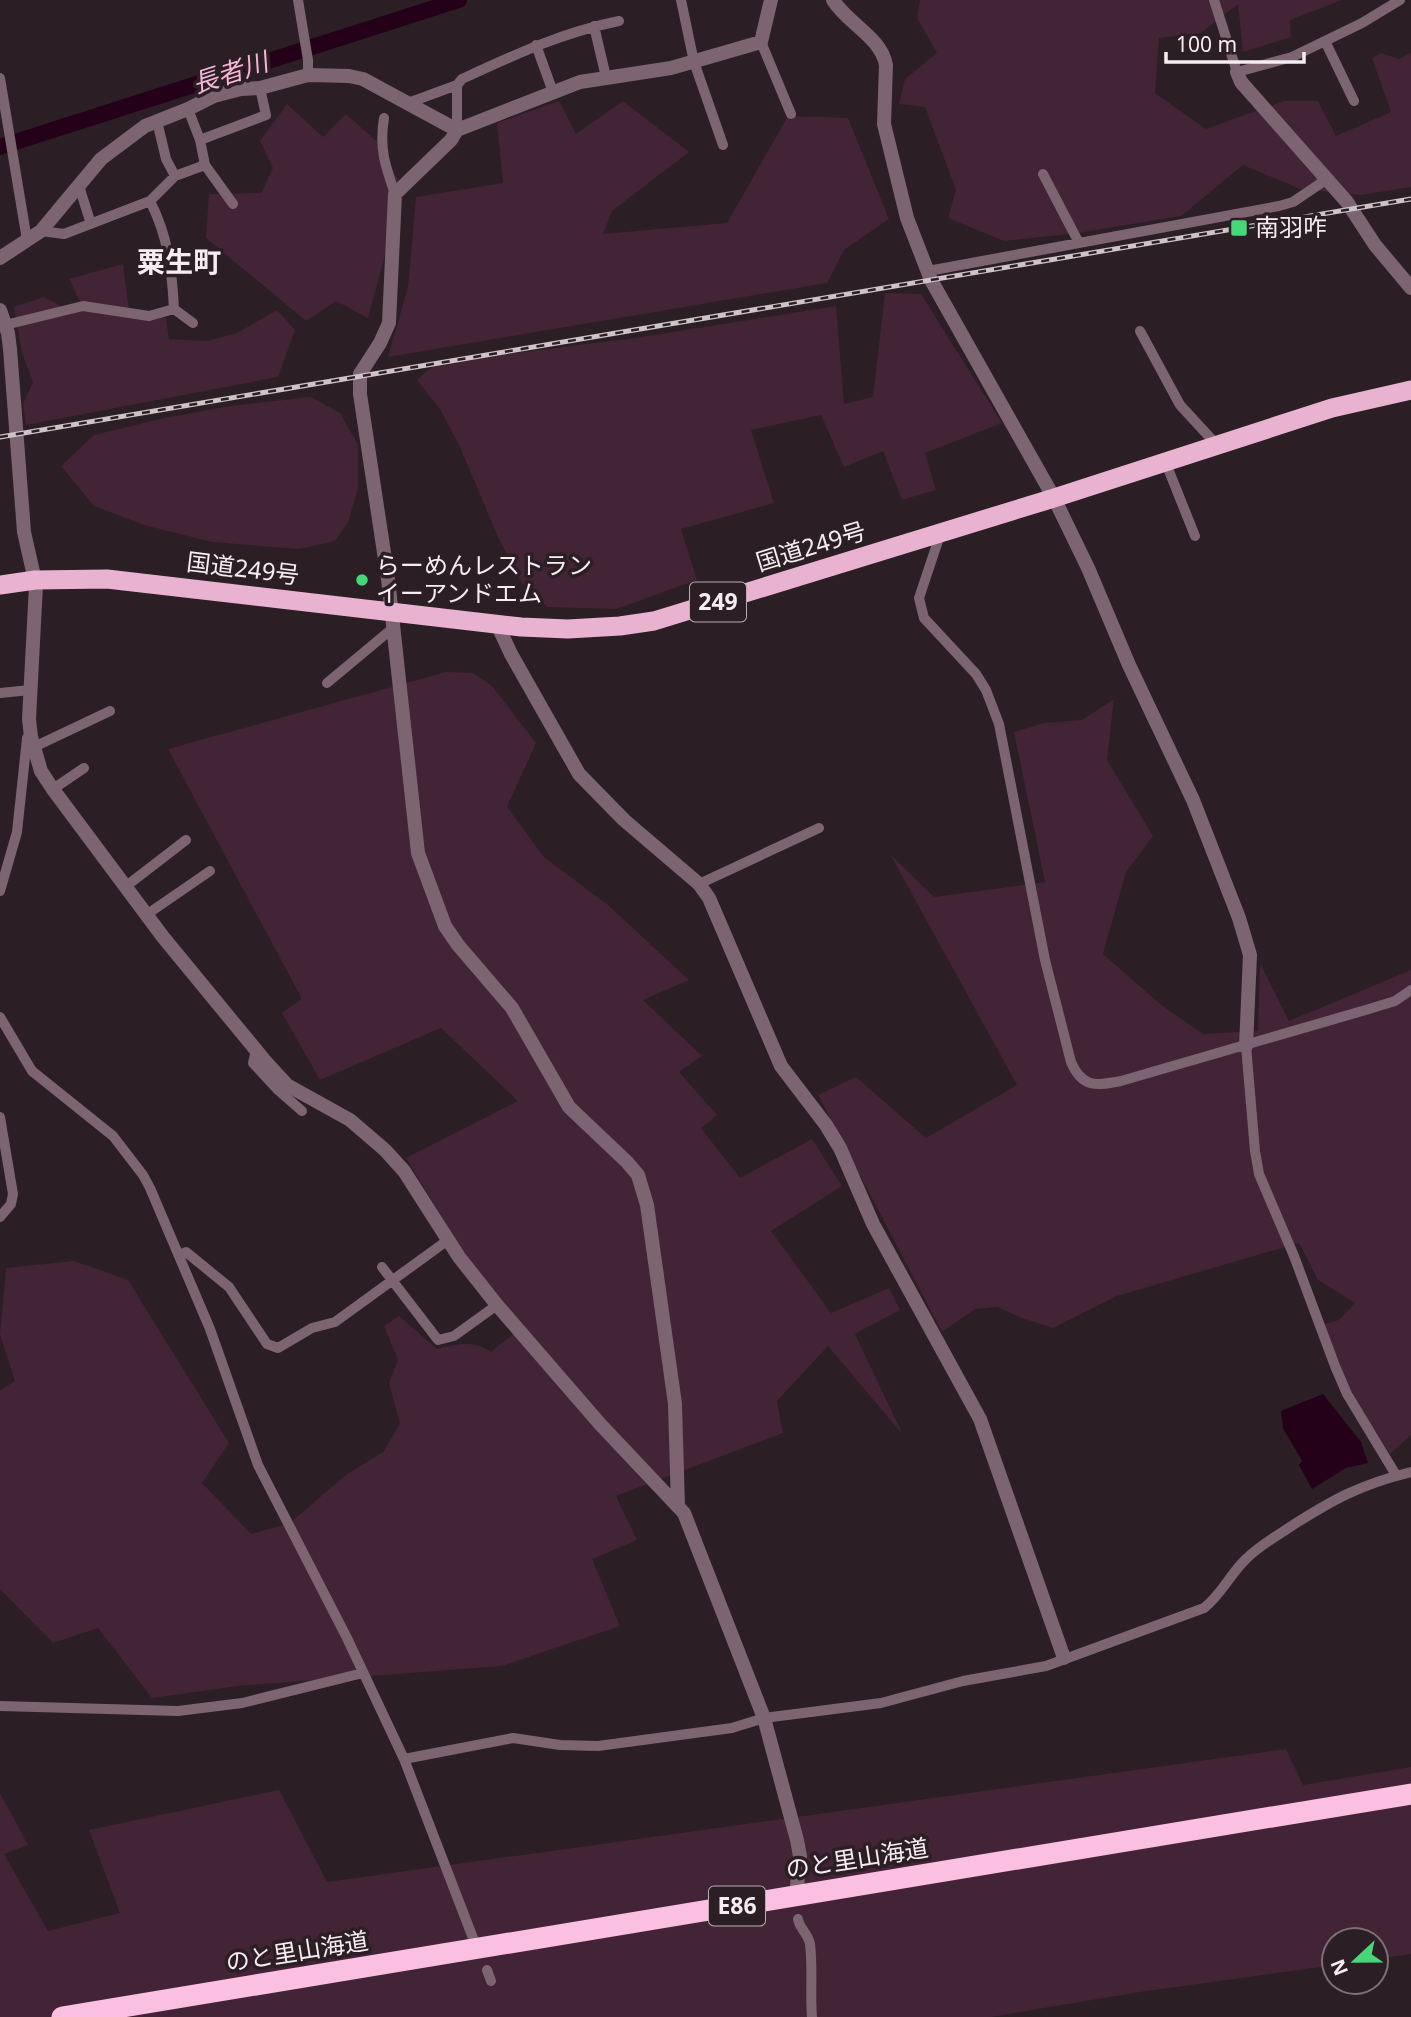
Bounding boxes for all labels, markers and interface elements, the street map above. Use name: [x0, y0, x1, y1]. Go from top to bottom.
scale bar: [1166, 21, 1304, 65]
text: 100 m: [1176, 30, 1237, 58]
water label: 長者川: [187, 42, 275, 101]
place label: 南羽咋: [1255, 210, 1327, 243]
marker: 南羽咋: [1229, 218, 1249, 238]
district label: 粟生町: [137, 242, 221, 280]
street label: 国道249号: [752, 513, 870, 578]
street label: 国道249号: [185, 544, 301, 591]
place label: らーめんレストラン イーアンドエム: [376, 548, 592, 609]
marker: らーめんレストラン イーアンドエム: [354, 572, 370, 588]
road number: 249: [690, 582, 746, 622]
street label: のと里山海道: [783, 1830, 930, 1885]
road number: E86: [709, 1886, 765, 1926]
street label: のと里山海道: [223, 1923, 370, 1978]
north arrow: [1320, 1926, 1390, 1996]
text: N: [1324, 1955, 1354, 1979]

